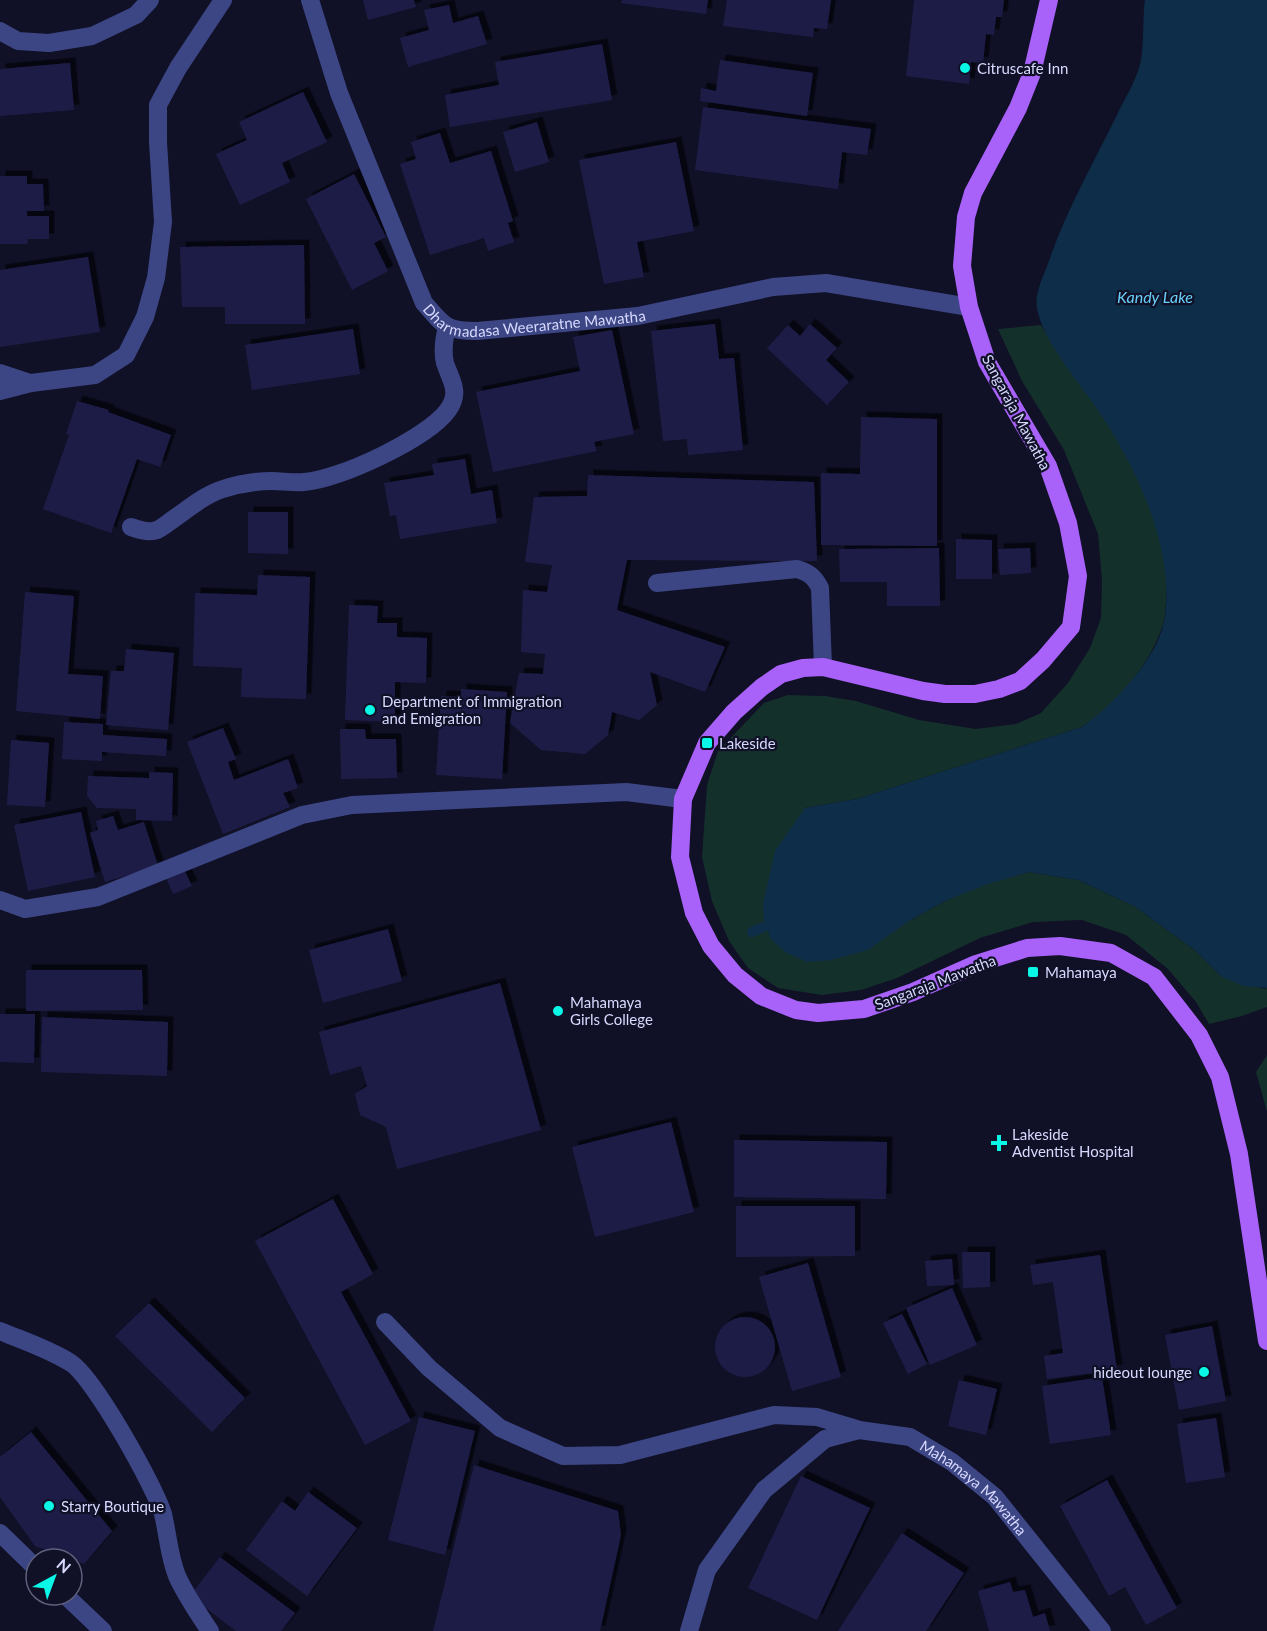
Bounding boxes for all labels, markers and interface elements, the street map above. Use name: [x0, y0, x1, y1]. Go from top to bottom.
place label: Citruscafe Inn: [977, 59, 1068, 77]
marker: Citruscafe Inn: [958, 61, 972, 75]
water label: Kandy Lake: [1117, 287, 1193, 306]
street label: Dharmadasa Weeraratne Mawatha: [420, 300, 647, 340]
street label: Sangaraja Mawatha: [979, 351, 1055, 473]
place label: Department of Immigration and Emigration: [382, 692, 562, 727]
marker: Department of Immigration and Emigration: [363, 703, 377, 717]
place label: Lakeside: [719, 734, 776, 752]
marker: Lakeside: [700, 736, 714, 750]
street label: Sangaraja Mawatha: [872, 951, 998, 1013]
place label: Mahamaya: [1045, 963, 1117, 981]
marker: Mahamaya: [1026, 965, 1040, 979]
place label: Mahamaya Girls College: [570, 993, 653, 1028]
marker: Mahamaya Girls College: [551, 1004, 565, 1018]
place label: Lakeside Adventist Hospital: [1012, 1125, 1134, 1160]
marker: Lakeside Adventist Hospital: [990, 1134, 1008, 1152]
place label: hideout lounge: [1093, 1363, 1192, 1381]
marker: hideout lounge: [1197, 1365, 1211, 1379]
street label: Mahamaya Mawatha: [917, 1436, 1031, 1539]
place label: Starry Boutique: [61, 1497, 164, 1515]
marker: Starry Boutique: [42, 1499, 56, 1513]
north arrow: [24, 1547, 84, 1607]
text: N: [53, 1554, 75, 1577]

